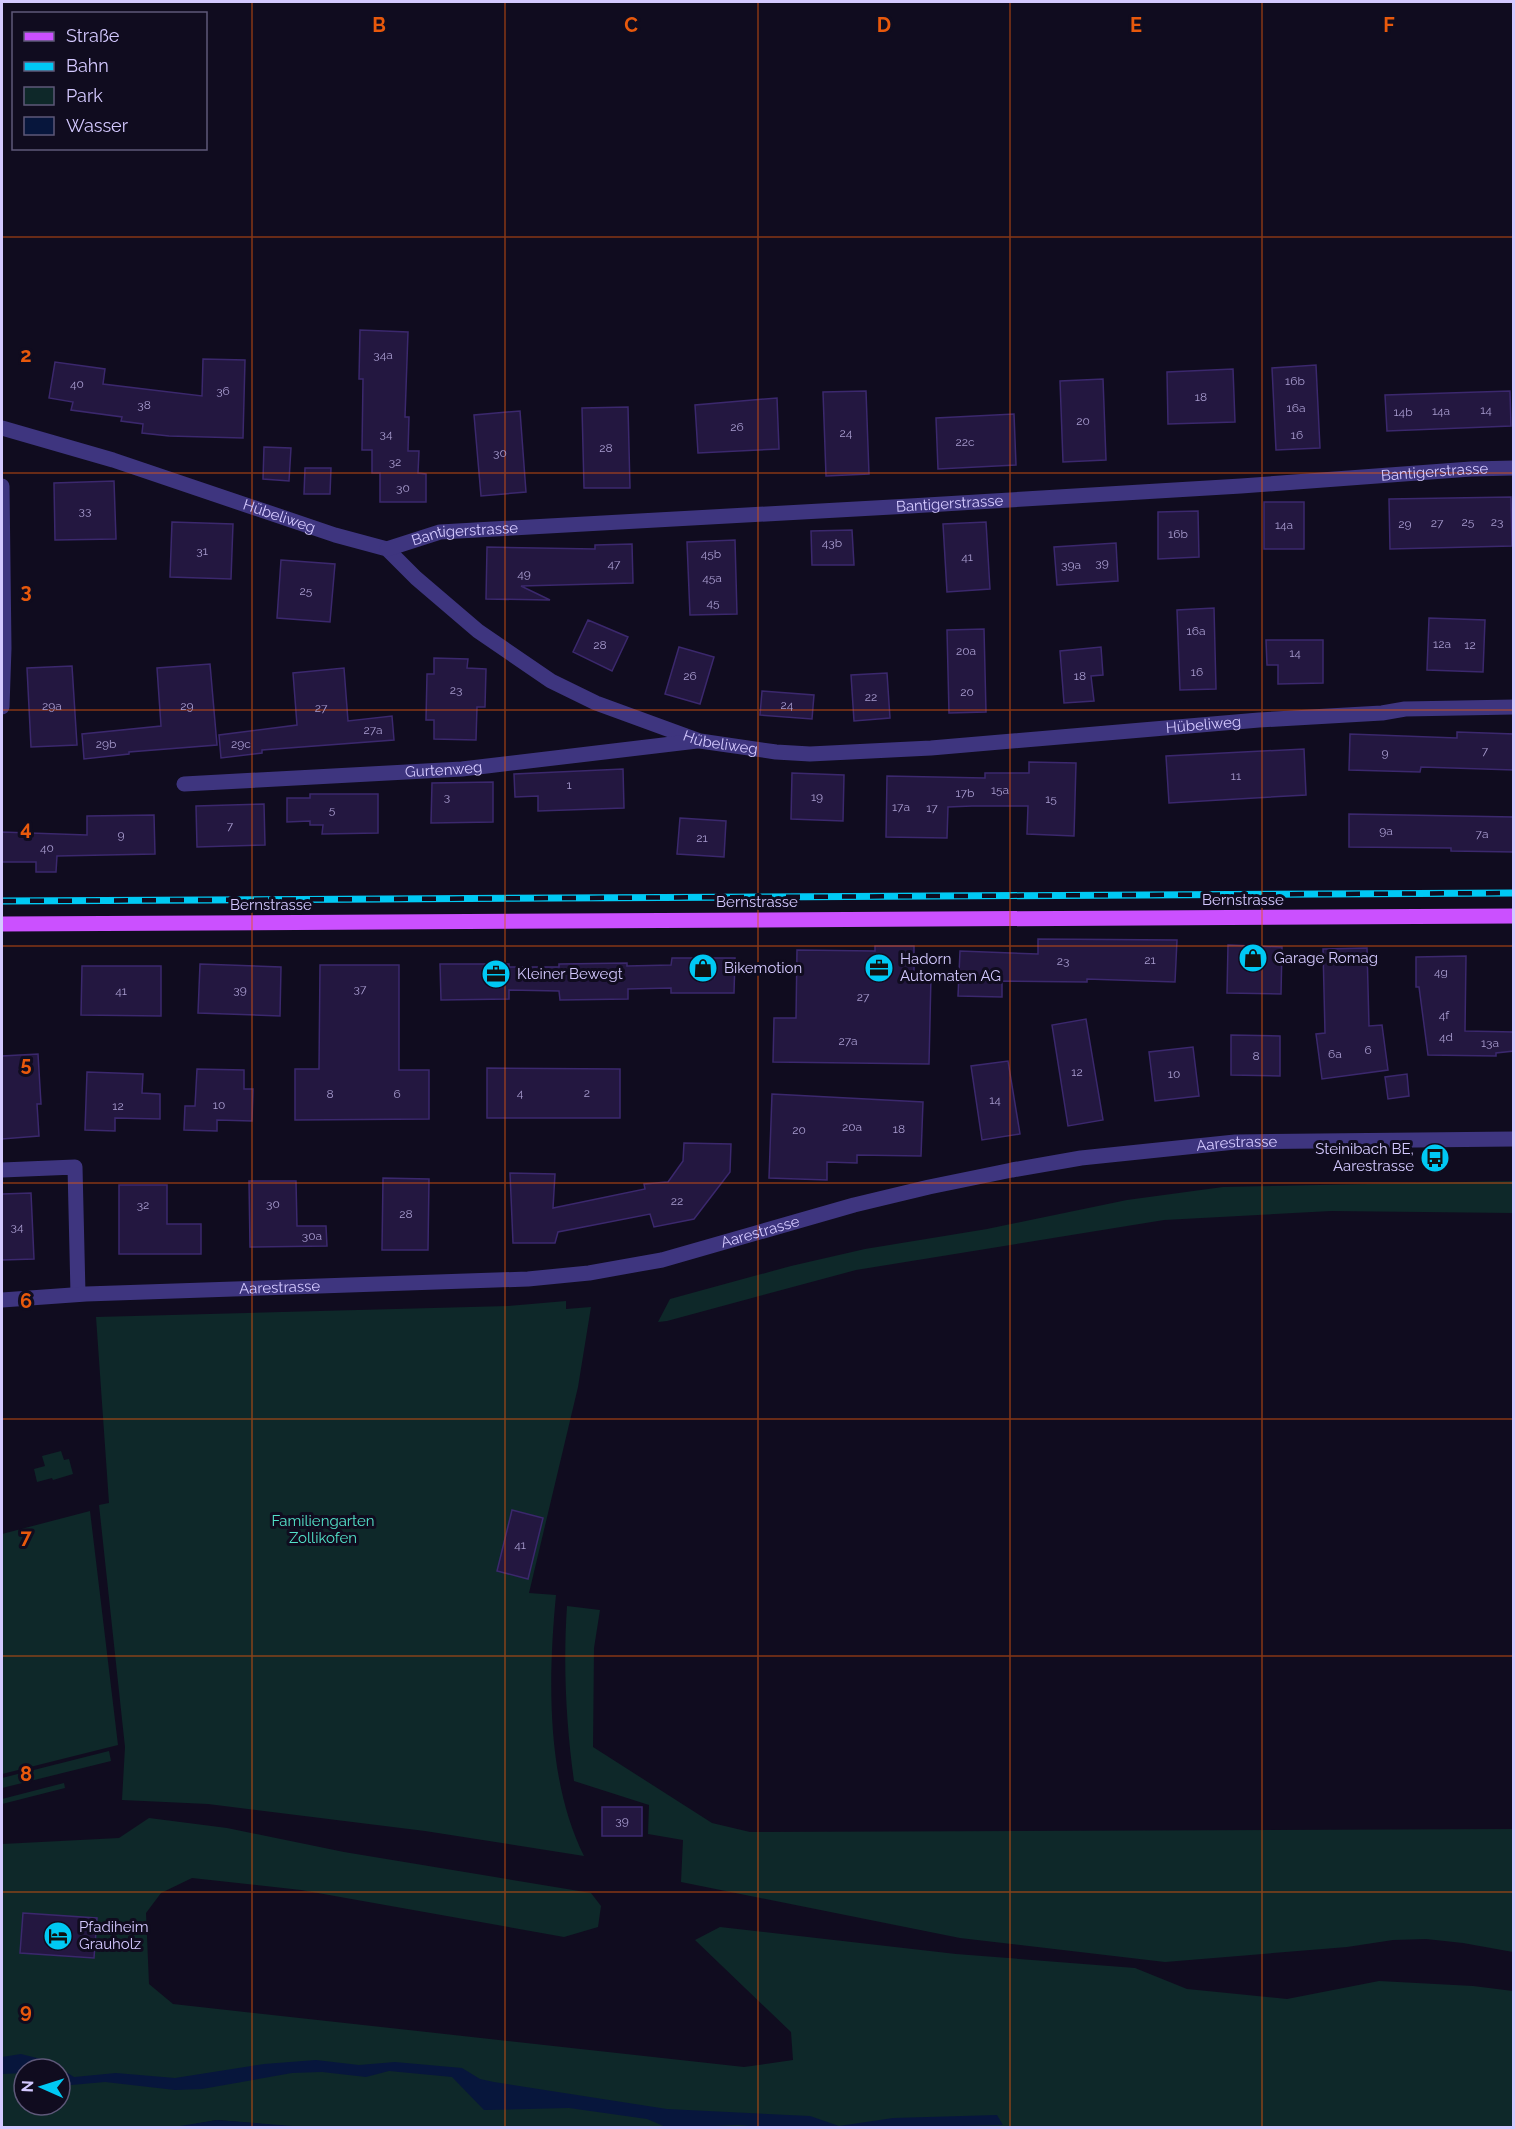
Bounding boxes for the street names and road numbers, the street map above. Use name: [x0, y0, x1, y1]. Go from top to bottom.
street label: Bantigerstrasse: [1380, 460, 1489, 485]
street label: Bantigerstrasse: [895, 491, 1004, 516]
street label: Hübeliweg: [241, 496, 318, 537]
street label: Bantigerstrasse: [409, 519, 519, 550]
street label: Hübeliweg: [1165, 713, 1242, 737]
street label: Hübeliweg: [681, 727, 759, 758]
street label: Gurtenweg: [405, 758, 483, 781]
street label: Bernstrasse: [1202, 891, 1284, 909]
street label: Bernstrasse: [716, 893, 798, 911]
street label: Bernstrasse: [230, 896, 312, 914]
street label: Aarestrasse: [1195, 1133, 1277, 1155]
street label: Aarestrasse: [719, 1212, 802, 1252]
street label: Aarestrasse: [239, 1277, 321, 1298]

